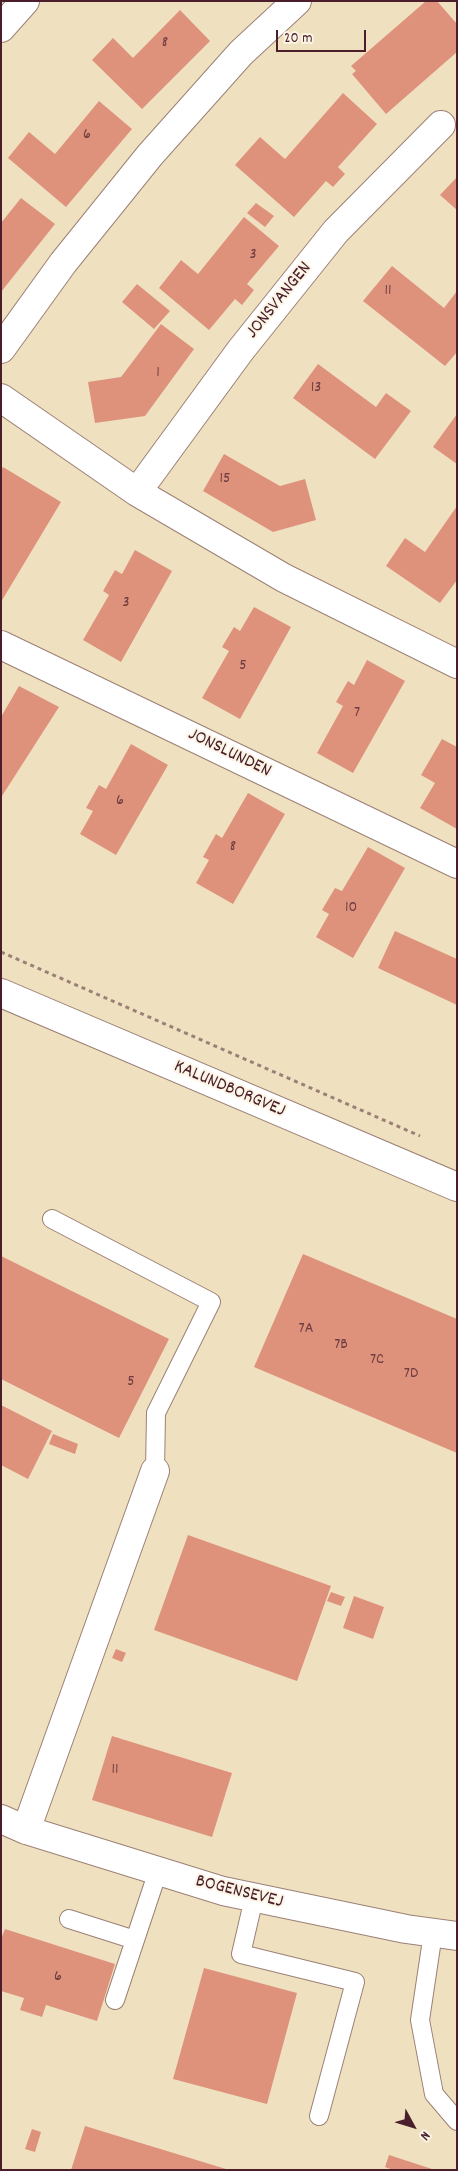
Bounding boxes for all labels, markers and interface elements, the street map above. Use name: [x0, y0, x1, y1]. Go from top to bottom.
scale bar: [278, 20, 368, 52]
text: 20 m: [284, 28, 312, 50]
house number: 8: [162, 34, 168, 54]
house number: 6: [83, 126, 91, 146]
house number: 3: [249, 246, 257, 266]
street label: JONSVANGEN: [242, 258, 318, 344]
house number: 11: [384, 282, 392, 302]
house number: 1: [156, 364, 160, 384]
house number: 13: [311, 379, 321, 399]
house number: 15: [220, 470, 230, 490]
house number: 3: [122, 594, 130, 614]
house number: 5: [239, 657, 247, 677]
house number: 7: [354, 704, 360, 724]
street label: JONSLUNDEN: [184, 724, 274, 784]
house number: 6: [116, 792, 124, 812]
house number: 8: [230, 838, 236, 858]
house number: 10: [345, 899, 357, 919]
street label: KALUNDBORGVEJ: [170, 1056, 288, 1124]
house number: 7A: [299, 1320, 313, 1340]
house number: 7B: [334, 1336, 348, 1356]
house number: 7C: [370, 1351, 384, 1371]
house number: 7D: [404, 1365, 418, 1385]
house number: 5: [127, 1373, 135, 1393]
house number: 11: [111, 1761, 119, 1781]
street label: BOGENSEVEJ: [193, 1871, 285, 1915]
house number: 6: [54, 1968, 62, 1988]
north arrow: [388, 2101, 438, 2151]
text: N: [415, 2126, 435, 2144]

